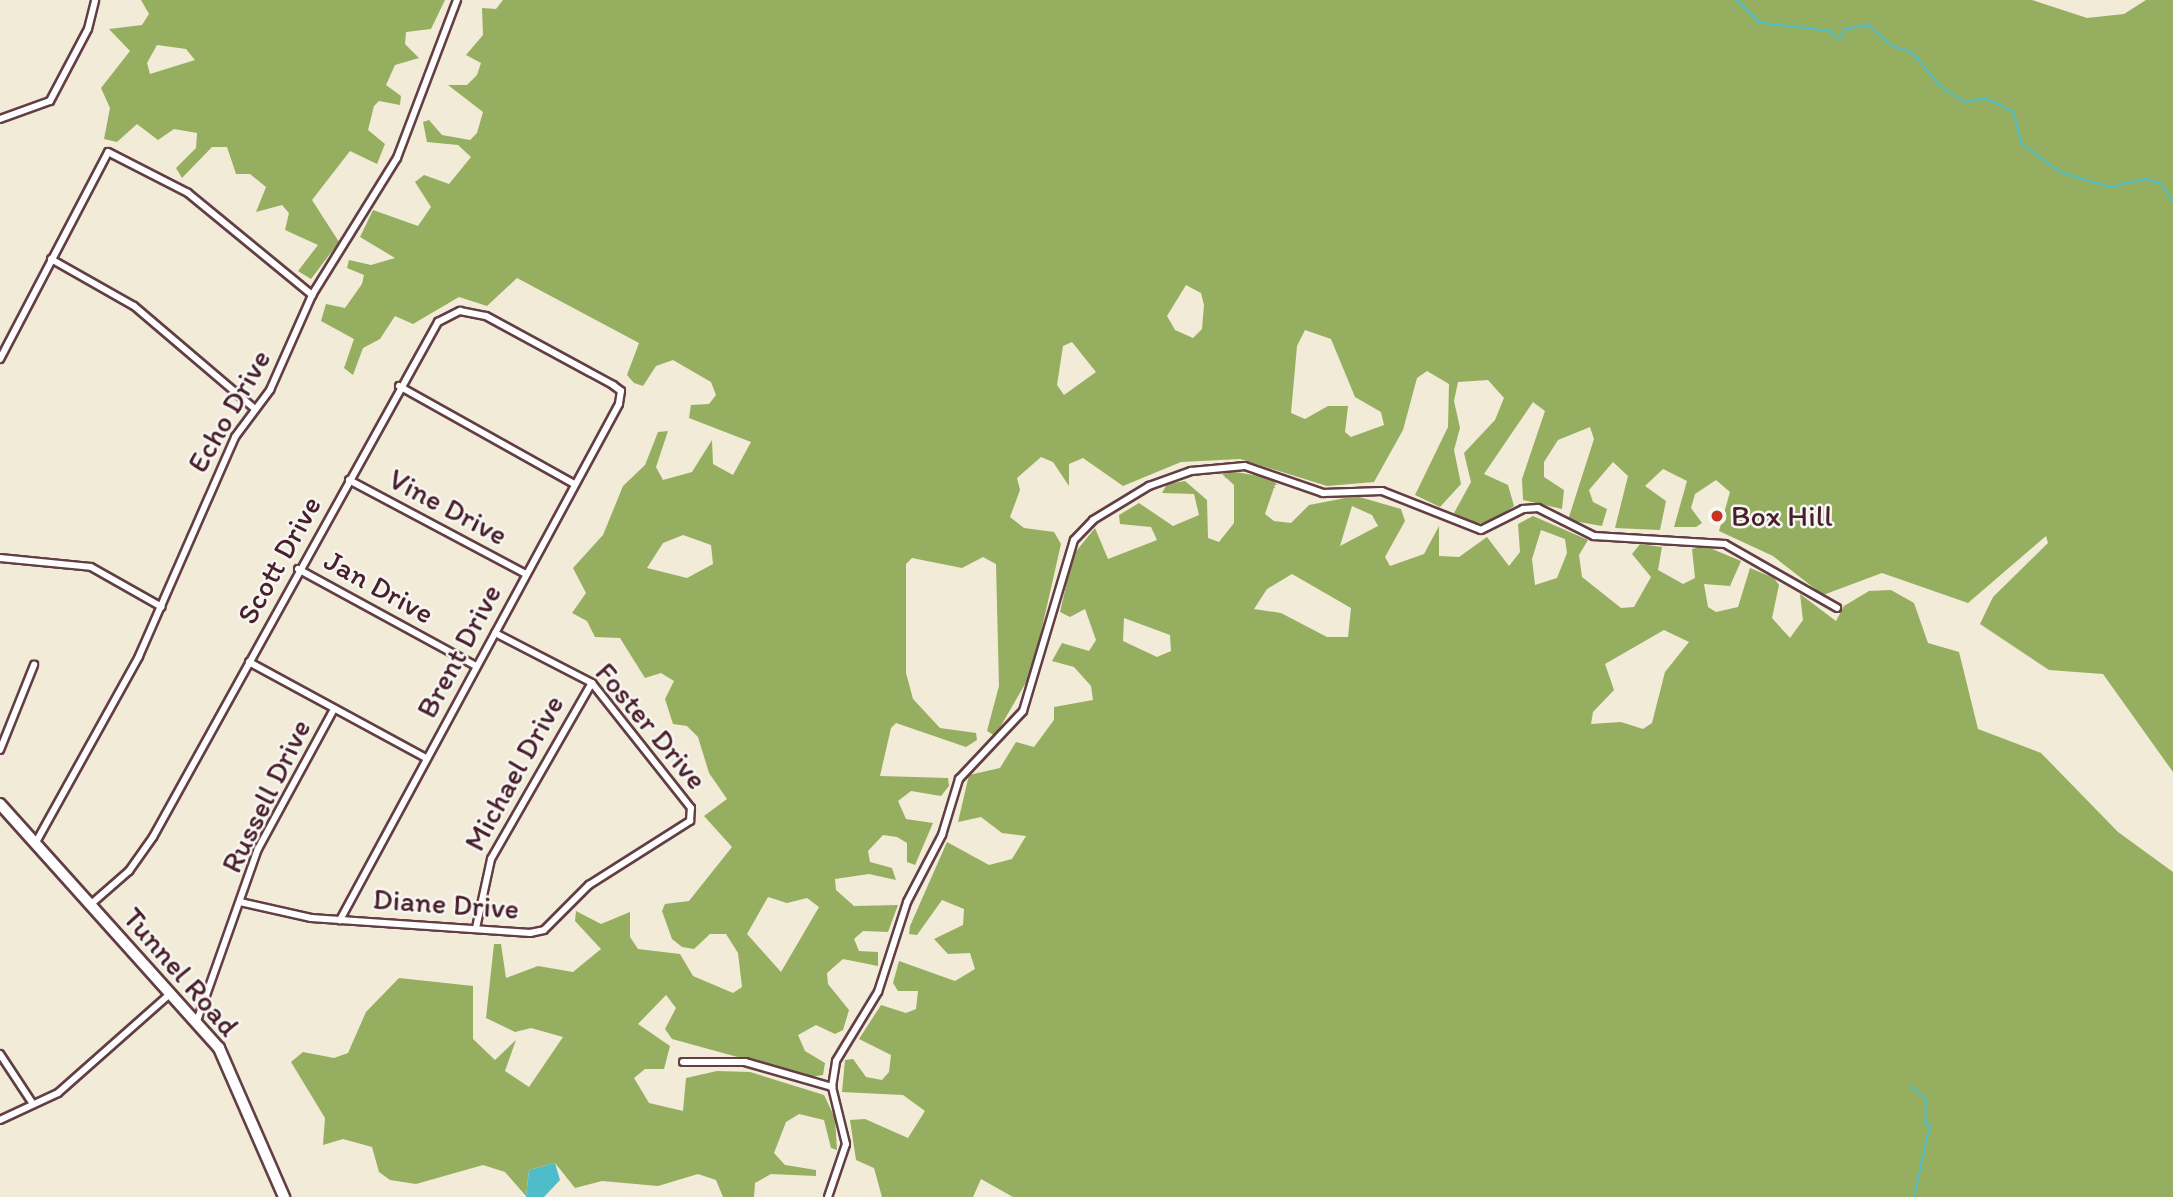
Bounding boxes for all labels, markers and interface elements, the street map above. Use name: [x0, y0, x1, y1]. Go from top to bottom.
street label: Echo Drive: [179, 343, 279, 479]
street label: Vine Drive: [382, 460, 514, 554]
street label: Scott Drive: [229, 489, 329, 631]
place label: Box Hill: [1731, 498, 1833, 534]
marker: Box Hill: [1709, 508, 1725, 524]
street label: Jan Drive: [317, 542, 441, 632]
street label: Brent Drive: [409, 578, 509, 724]
street label: Foster Drive: [587, 655, 715, 797]
street label: Michael Drive: [456, 689, 572, 857]
street label: Russell Drive: [213, 713, 319, 879]
street label: Diane Drive: [371, 881, 521, 927]
street label: Tunnel Road: [115, 900, 247, 1044]

